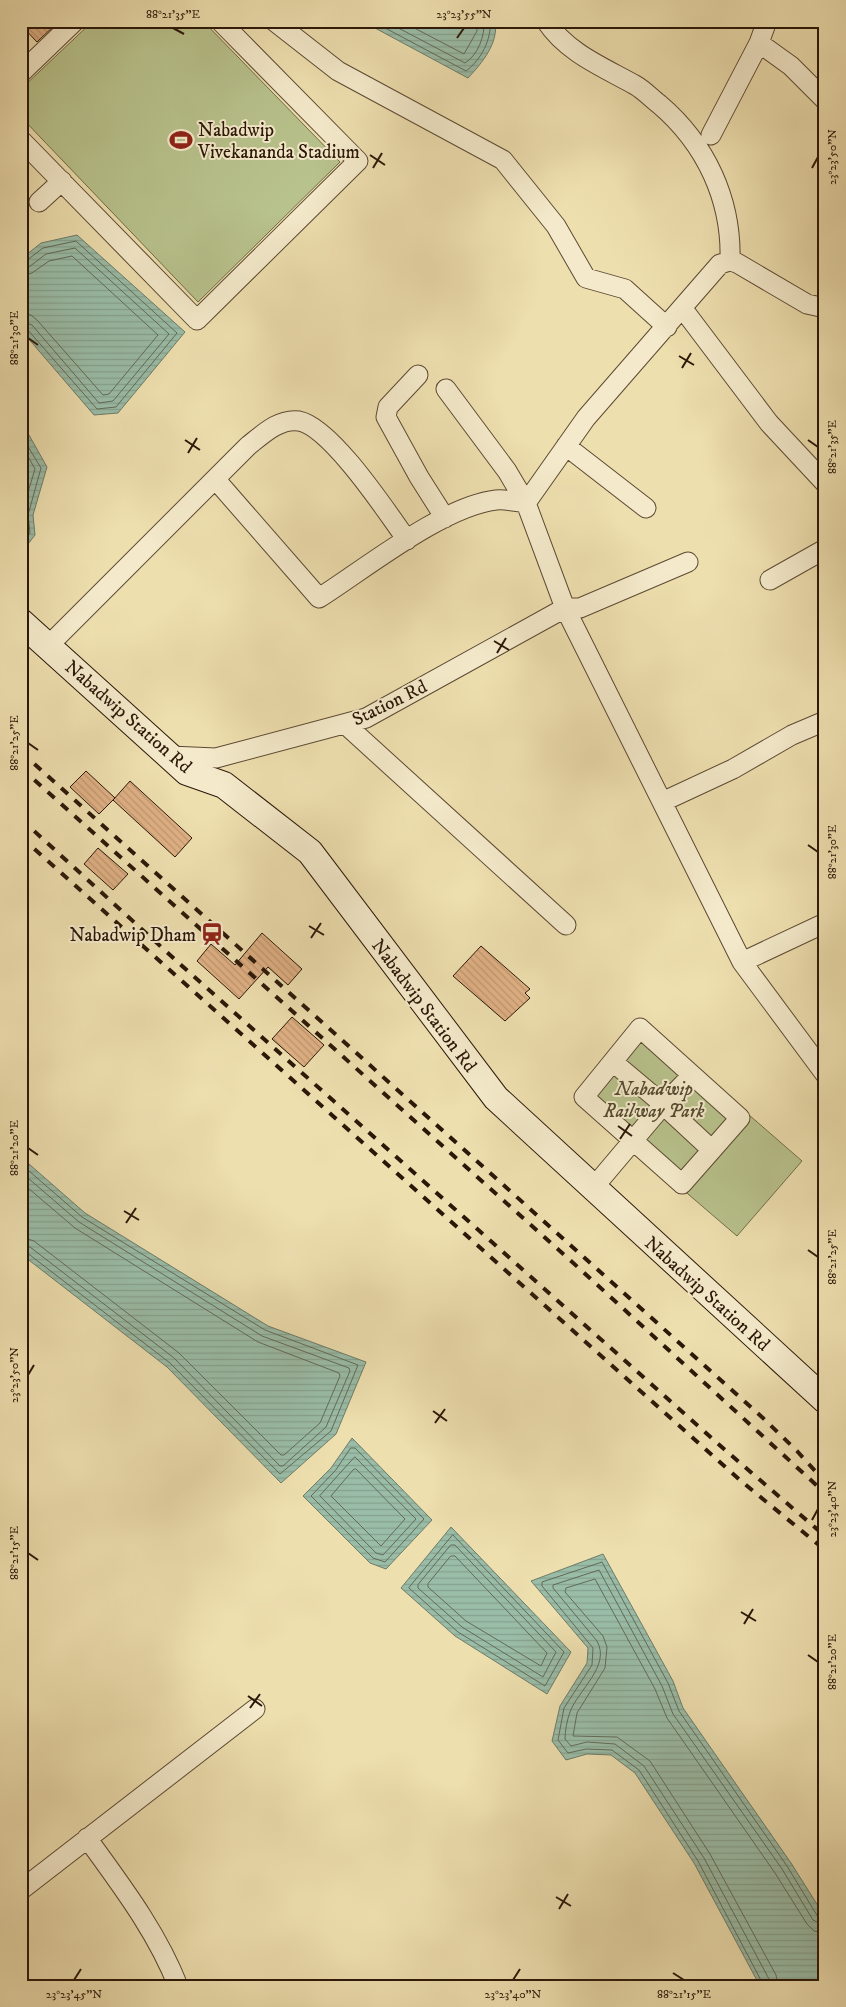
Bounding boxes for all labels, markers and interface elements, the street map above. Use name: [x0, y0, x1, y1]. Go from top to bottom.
text: 88°21'35"E: [146, 7, 201, 22]
text: 23°23'55"N: [436, 7, 492, 22]
place label: Nabadwip Vivekananda Stadium: [197, 119, 360, 164]
sports icon: Nabadwip Vivekananda Stadium: [168, 127, 194, 153]
text: 23°23'50"N: [825, 129, 840, 185]
text: 88°21'30"E: [7, 310, 22, 365]
text: 88°21'35"E: [825, 419, 840, 474]
street label: Nabadwip Station Rd: [60, 656, 197, 779]
street label: Station Rd: [348, 675, 431, 731]
text: 88°21'25"E: [7, 715, 22, 771]
text: 88°21'30"E: [825, 824, 840, 879]
station icon: Nabadwip Dham: [199, 921, 225, 947]
place label: Nabadwip Dham: [69, 924, 196, 947]
street label: Nabadwip Station Rd: [366, 935, 482, 1077]
park label: Nabadwip Railway Park: [603, 1078, 704, 1123]
text: 88°21'20"E: [7, 1119, 22, 1176]
text: 88°21'25"E: [825, 1229, 840, 1285]
street label: Nabadwip Station Rd: [640, 1232, 775, 1357]
text: 23°23'50"N: [7, 1347, 22, 1403]
text: 23°23'40"N: [825, 1480, 840, 1537]
text: 88°21'15"E: [7, 1526, 22, 1580]
text: 88°21'20"E: [825, 1633, 840, 1690]
text: 23°23'45"N: [46, 1987, 102, 2002]
text: 23°23'40"N: [485, 1987, 542, 2002]
text: 88°21'15"E: [657, 1987, 711, 2002]

